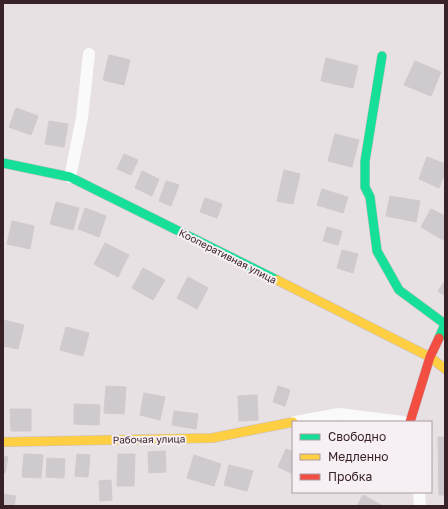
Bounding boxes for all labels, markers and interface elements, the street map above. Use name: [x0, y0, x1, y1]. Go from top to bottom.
street label: Кооперативная улица: [177, 226, 279, 286]
legend: [292, 421, 432, 493]
text: Свободно: [328, 429, 386, 444]
street label: Рабочая улица: [112, 432, 186, 446]
text: Медленно: [328, 449, 388, 464]
text: Пробка: [328, 469, 372, 484]

